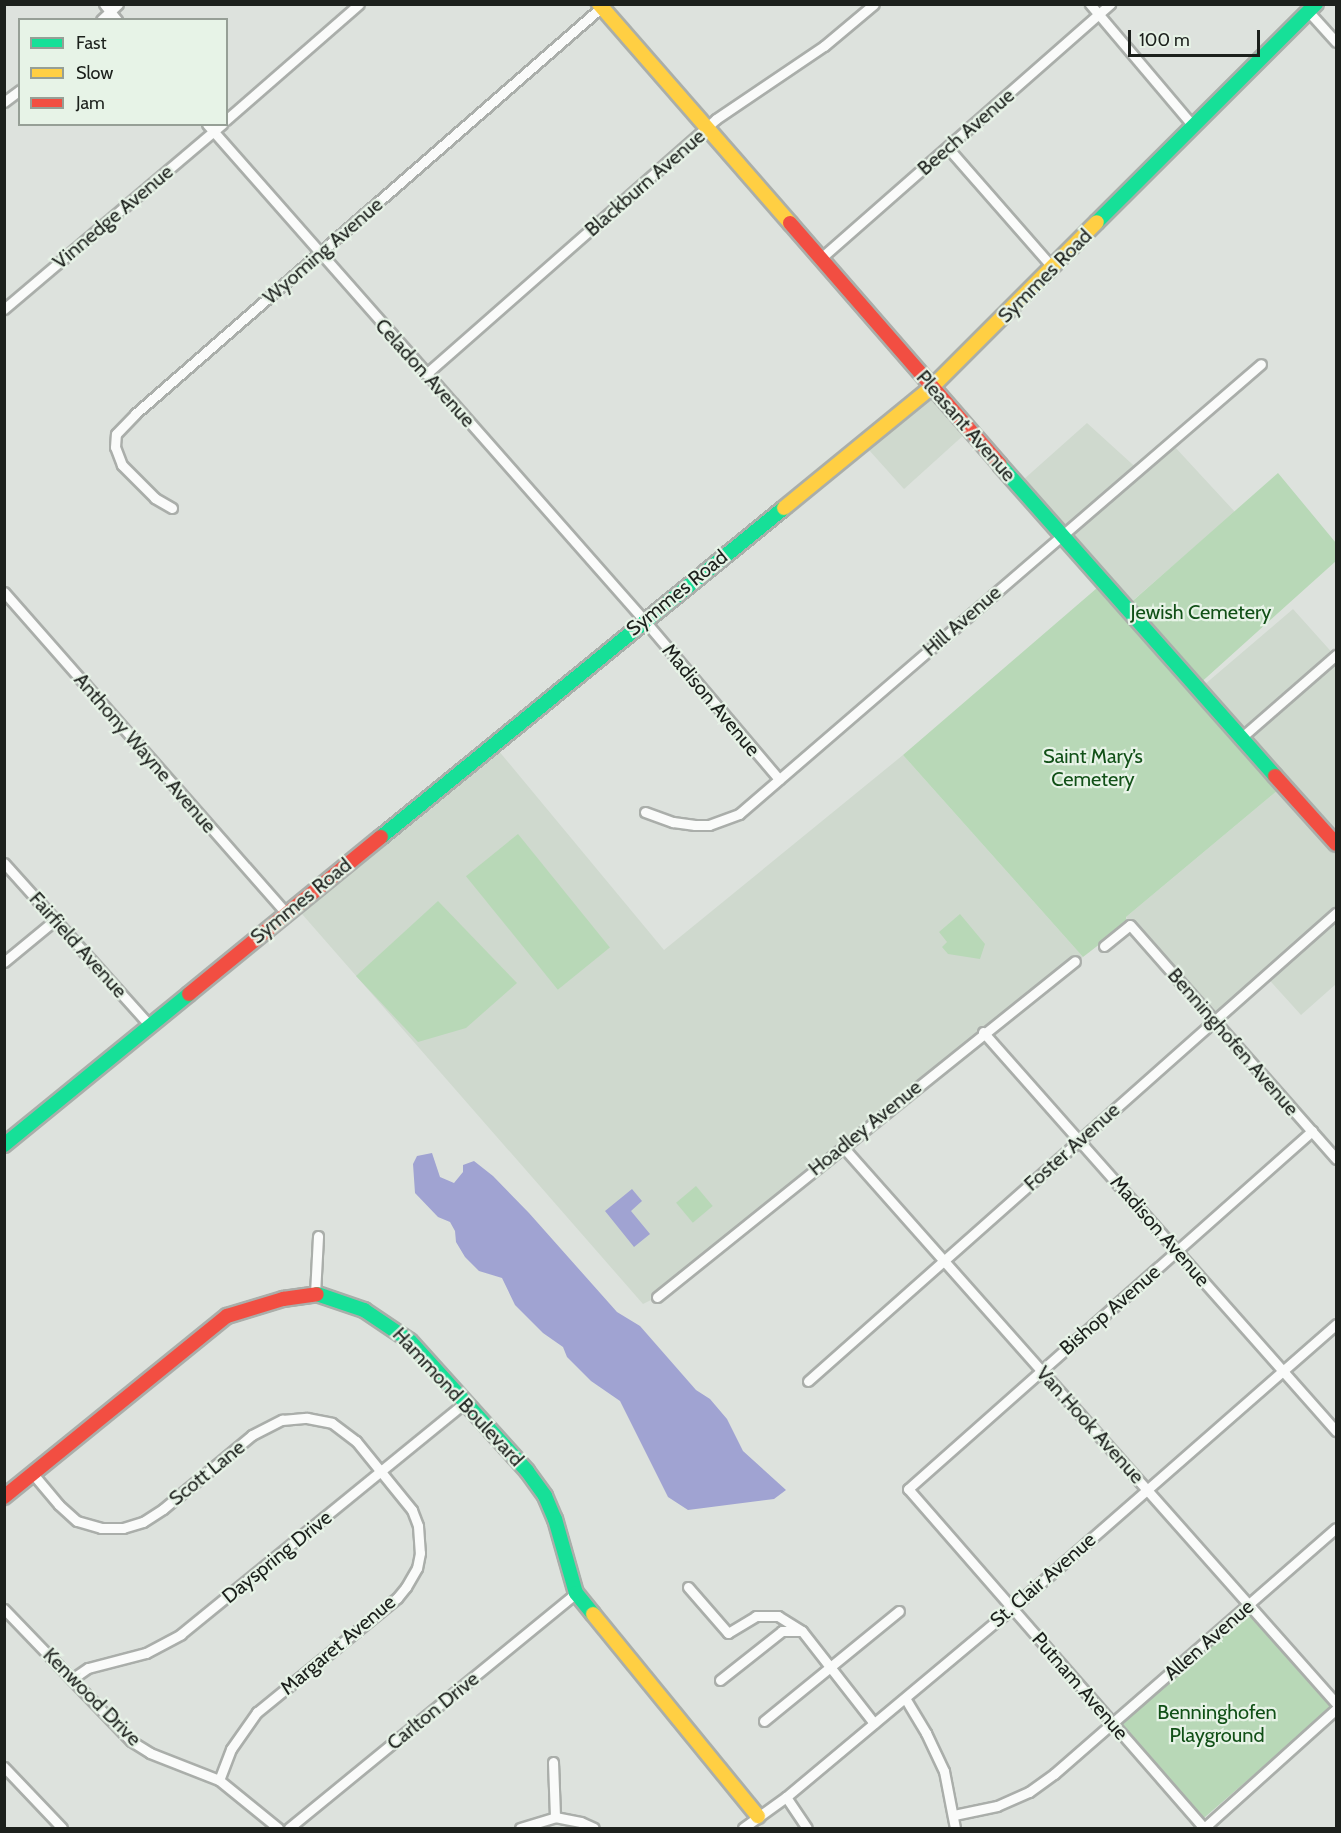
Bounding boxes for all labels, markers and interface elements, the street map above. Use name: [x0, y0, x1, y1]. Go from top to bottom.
legend: [18, 18, 228, 126]
scale bar: [1131, 18, 1263, 56]
text: 100 m: [1139, 29, 1190, 51]
text: Fast: [76, 32, 107, 54]
text: Slow: [76, 62, 113, 84]
street label: Beech Avenue: [913, 83, 1019, 181]
text: Jam: [76, 92, 105, 114]
street label: Blackburn Avenue: [580, 124, 710, 242]
street label: Vinnedge Avenue: [48, 160, 178, 274]
street label: Wyoming Avenue: [258, 193, 388, 309]
street label: Symmes Road: [993, 224, 1097, 328]
street label: Celadon Avenue: [370, 314, 480, 432]
street label: Pleasant Avenue: [911, 366, 1021, 486]
street label: Symmes Road: [622, 545, 732, 641]
street label: Hill Avenue: [918, 581, 1006, 661]
park label: Jewish Cemetery: [1131, 600, 1271, 624]
street label: Madison Avenue: [657, 639, 765, 761]
street label: Anthony Wayne Avenue: [69, 668, 221, 838]
park label: Saint Mary’s Cemetery: [1043, 745, 1143, 792]
street label: Symmes Road: [246, 853, 356, 949]
street label: Fairfield Avenue: [24, 887, 132, 1003]
street label: Benninghofen Avenue: [1162, 963, 1304, 1121]
street label: Hoadley Avenue: [804, 1075, 926, 1181]
street label: Foster Avenue: [1019, 1098, 1125, 1196]
street label: Madison Avenue: [1105, 1171, 1215, 1291]
street label: Bishop Avenue: [1055, 1260, 1165, 1360]
street label: Hammond Boulevard: [387, 1323, 529, 1471]
street label: Van Hook Avenue: [1031, 1361, 1149, 1489]
street label: Scott Lane: [164, 1435, 250, 1511]
street label: Dayspring Drive: [217, 1505, 337, 1609]
street label: St. Clair Avenue: [985, 1528, 1101, 1632]
street label: Margaret Avenue: [276, 1590, 400, 1700]
street label: Allen Avenue: [1159, 1595, 1259, 1685]
street label: Putnam Avenue: [1027, 1627, 1133, 1745]
street label: Kenwood Drive: [38, 1643, 146, 1751]
street label: Carlton Drive: [382, 1667, 484, 1755]
park label: Benninghofen Playground: [1157, 1701, 1277, 1748]

